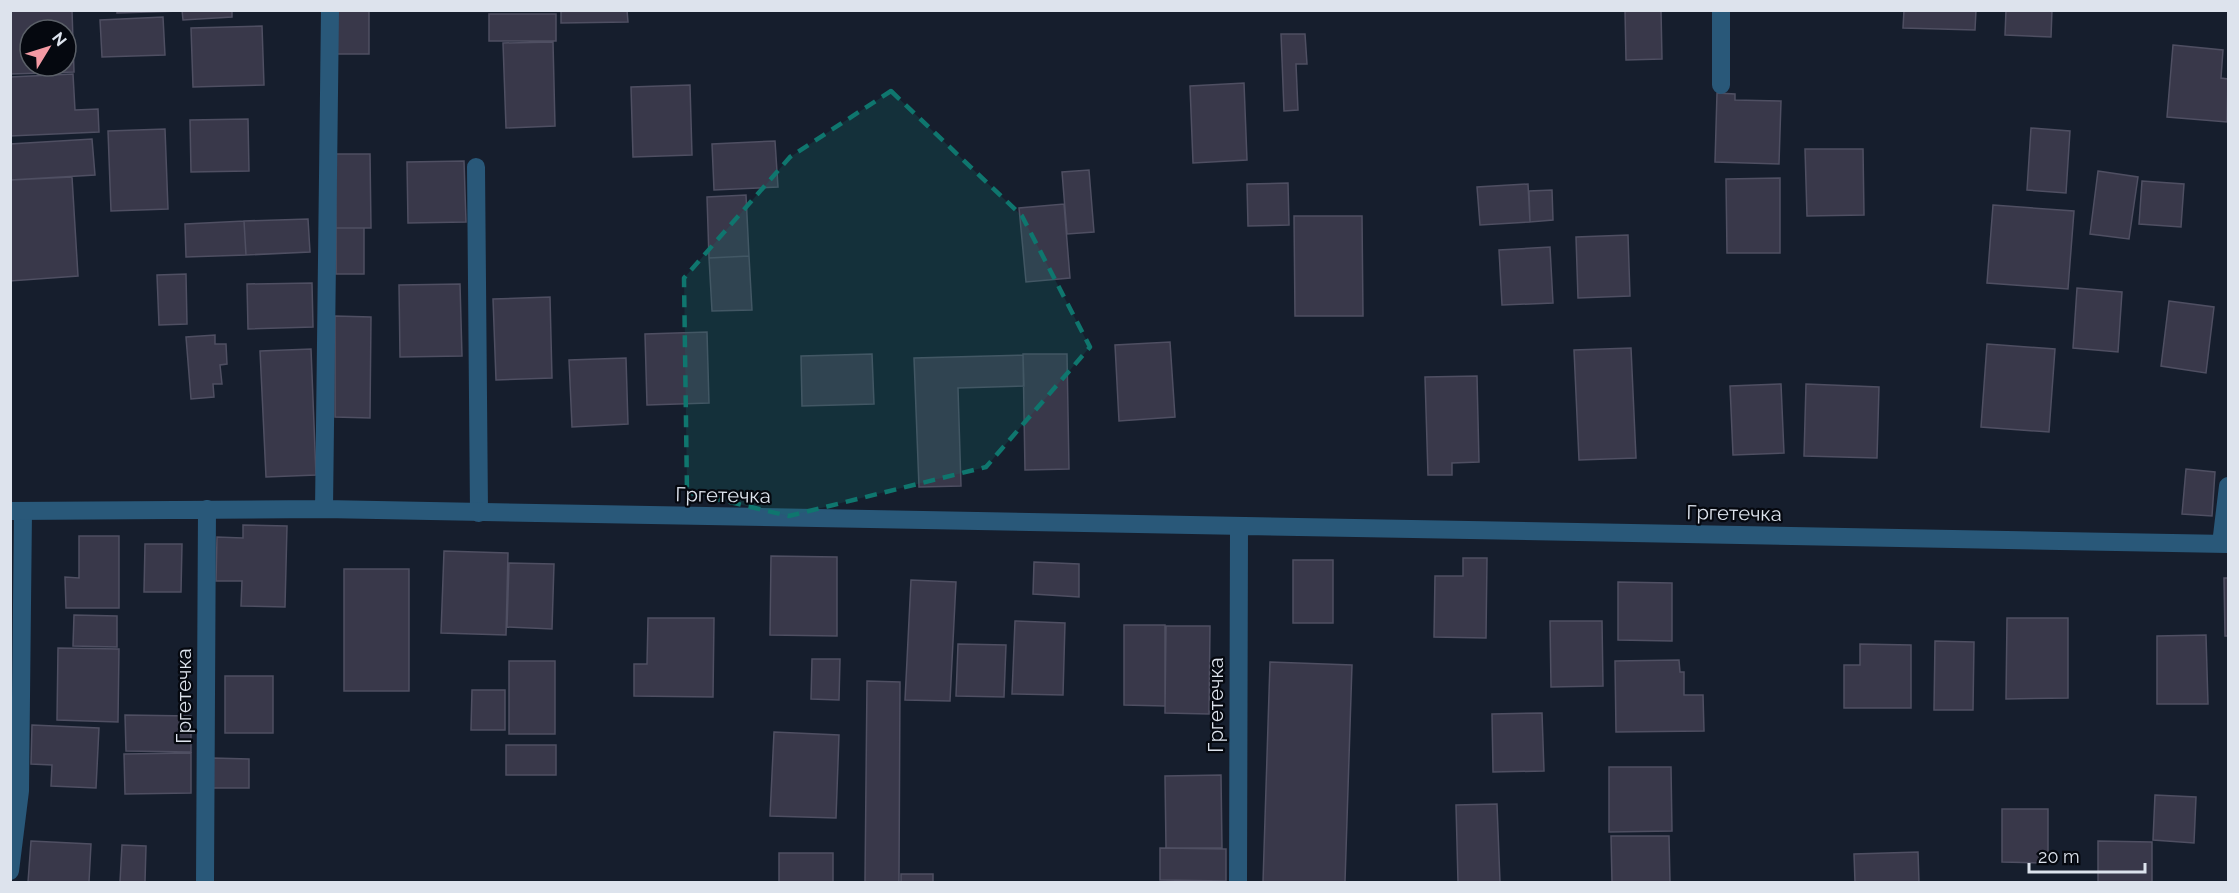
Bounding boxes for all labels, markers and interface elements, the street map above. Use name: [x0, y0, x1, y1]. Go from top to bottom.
north arrow: [18, 18, 78, 78]
text: N: [48, 28, 71, 50]
street label: Гргетечка: [675, 482, 771, 508]
street label: Гргетечка: [1686, 500, 1782, 526]
street label: Гргетечка: [172, 648, 196, 744]
street label: Гргетечка: [1204, 657, 1228, 753]
scale bar: [2029, 836, 2144, 874]
text: 20 m: [2038, 846, 2080, 867]

